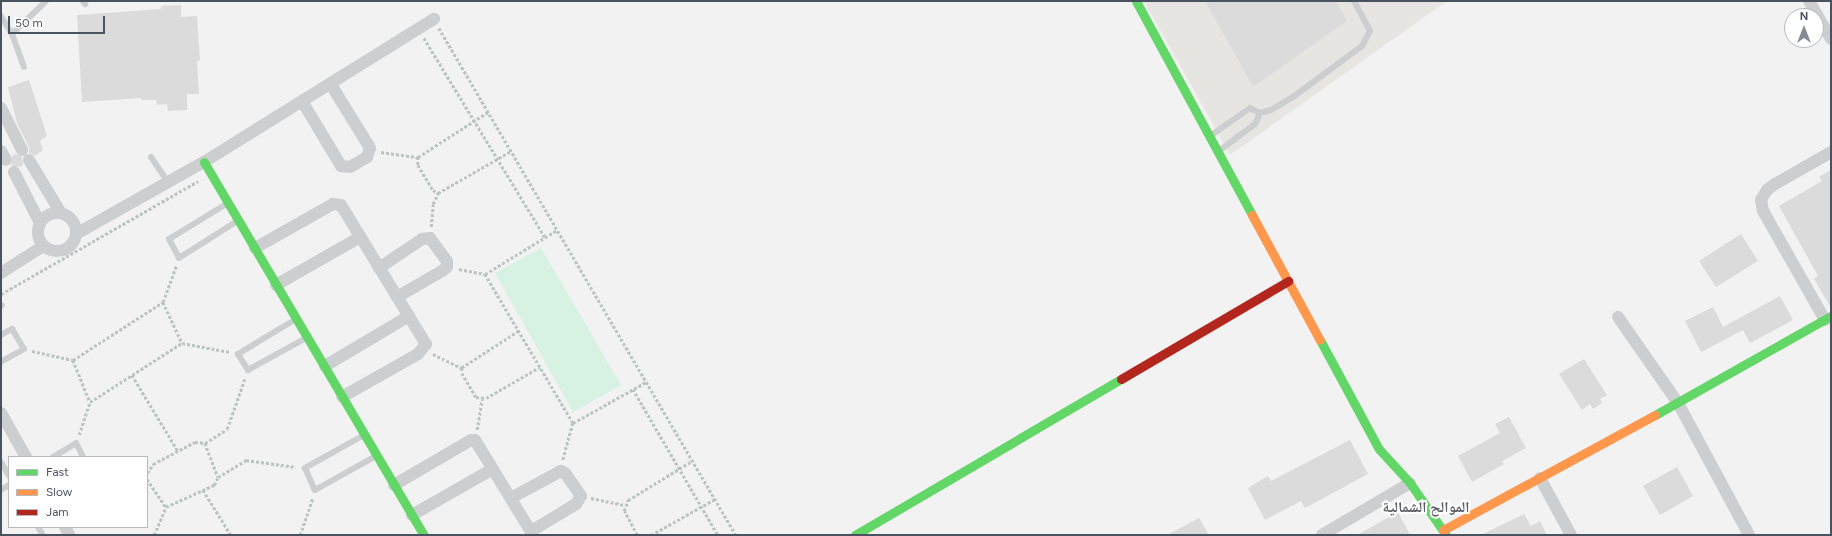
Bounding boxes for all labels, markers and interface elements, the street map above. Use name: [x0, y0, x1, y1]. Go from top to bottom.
scale bar: [10, 8, 107, 34]
north arrow: [1784, 8, 1824, 48]
text: N: [1800, 10, 1808, 23]
text: 50 m: [15, 16, 43, 30]
legend: [8, 456, 148, 528]
text: Fast: [46, 465, 69, 479]
text: Slow: [46, 485, 72, 499]
district label: الموالح الشمالية: [1382, 499, 1470, 517]
text: Jam: [46, 505, 69, 519]

